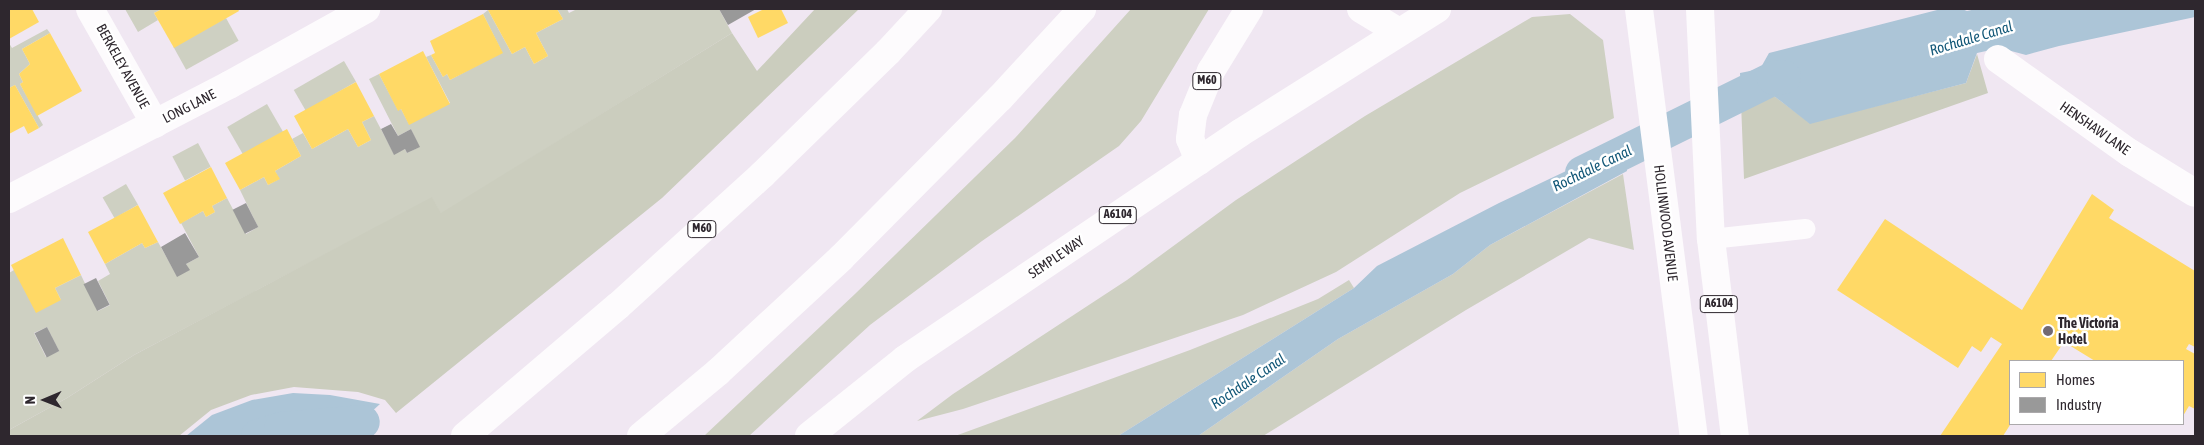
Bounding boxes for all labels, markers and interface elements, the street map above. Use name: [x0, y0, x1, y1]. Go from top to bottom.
water label: Rochdale Canal: [1927, 17, 2015, 59]
street label: BERKELEY AVENUE: [93, 21, 153, 111]
road number: M60: [1192, 72, 1222, 90]
street label: LONG LANE: [160, 85, 218, 127]
street label: HENSHAW LANE: [2057, 98, 2133, 158]
water label: Rochdale Canal: [1549, 141, 1635, 195]
street label: HOLLINWOOD AVENUE: [1651, 164, 1681, 282]
road number: A6104: [1098, 206, 1138, 224]
road number: M60: [687, 220, 717, 238]
street label: SEMPLE WAY: [1025, 232, 1087, 282]
road number: A6104: [1699, 294, 1739, 314]
place label: The Victoria Hotel: [2058, 315, 2119, 348]
marker: The Victoria Hotel: [2042, 325, 2054, 337]
water label: Rochdale Canal: [1207, 349, 1289, 413]
legend: [2009, 360, 2184, 425]
text: Homes: [2056, 371, 2095, 388]
north arrow: [20, 375, 70, 425]
text: N: [22, 396, 38, 405]
text: Industry: [2056, 396, 2102, 413]

